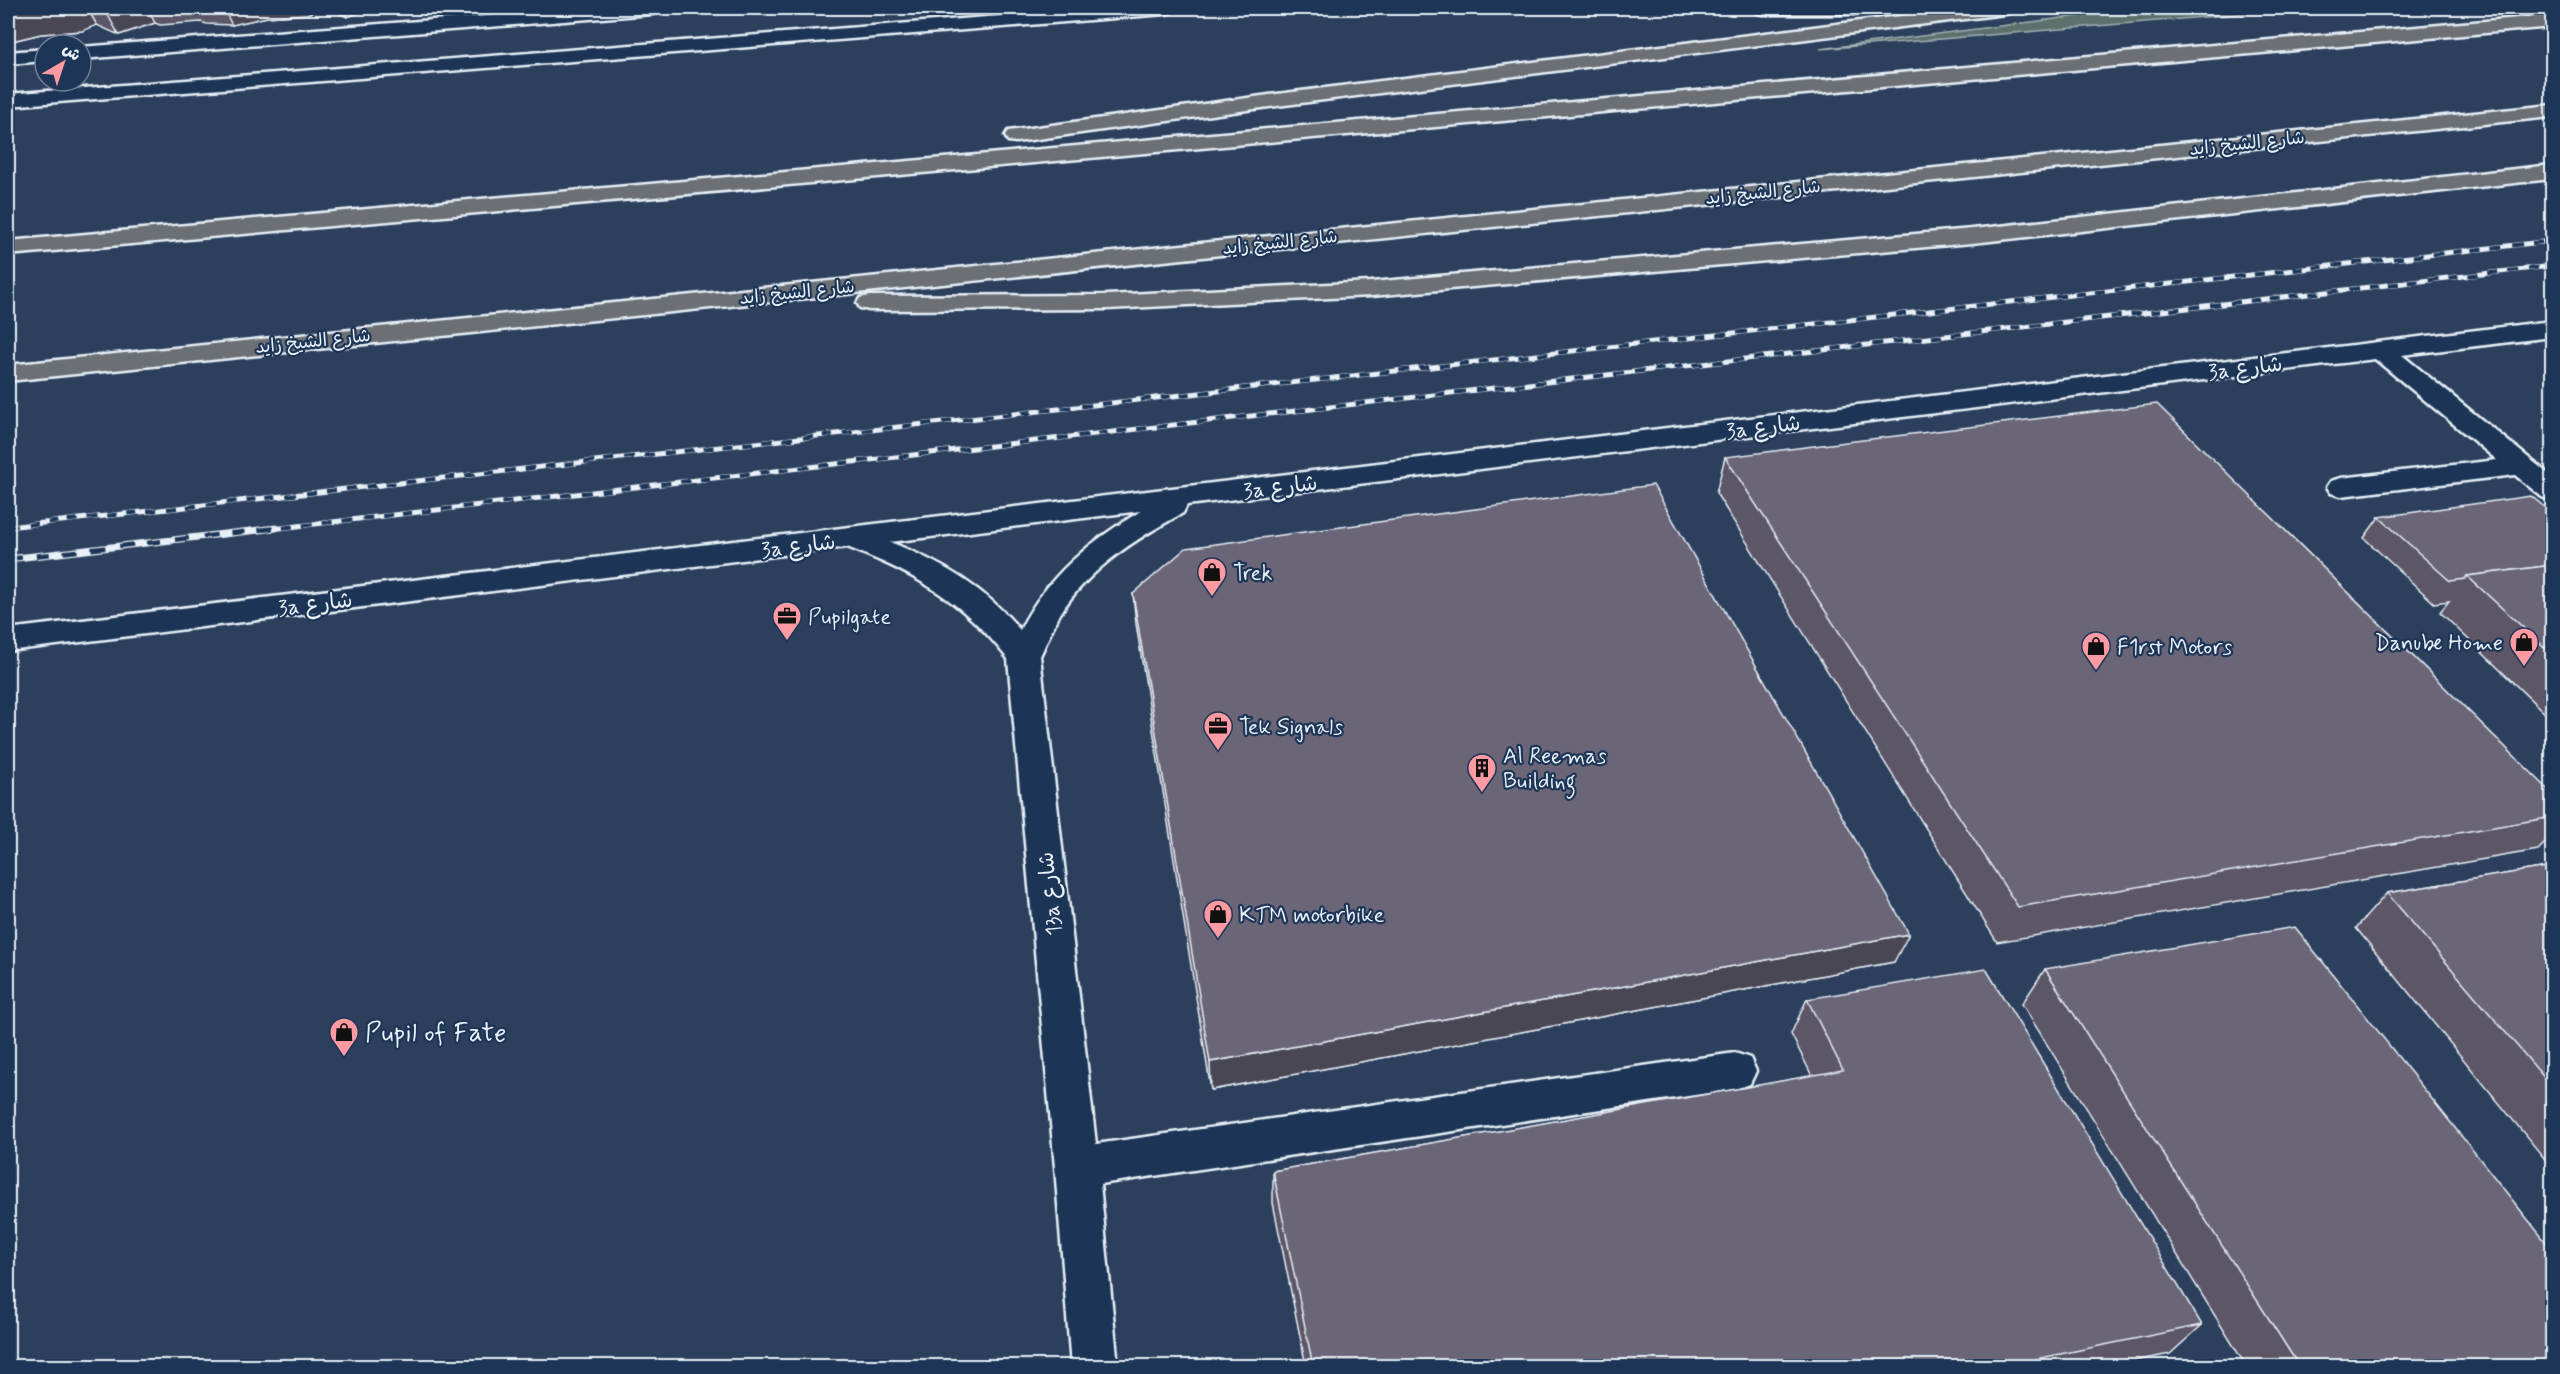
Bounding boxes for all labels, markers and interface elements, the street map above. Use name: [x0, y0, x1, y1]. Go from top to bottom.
north arrow: [33, 33, 93, 93]
text: ش: [58, 39, 85, 66]
street label: شارع الشيخ زايد: [2188, 126, 2306, 162]
street label: شارع الشيخ زايد: [1704, 175, 1822, 211]
street label: شارع الشيخ زايد: [1221, 225, 1339, 261]
street label: شارع الشيخ زايد: [738, 275, 856, 311]
street label: شارع الشيخ زايد: [254, 324, 372, 360]
street label: 3a شارع: [2206, 351, 2284, 387]
street label: 3a شارع: [1724, 410, 1802, 446]
street label: 3a شارع: [1241, 470, 1319, 506]
street label: 3a شارع: [759, 529, 837, 565]
shop icon: Trek: [1196, 556, 1228, 598]
place label: Trek: [1233, 560, 1272, 588]
street label: 3a شارع: [276, 587, 354, 623]
office icon: Pupilgate: [771, 600, 803, 642]
place label: Pupilgate: [808, 604, 891, 633]
shop icon: Danube Home: [2508, 626, 2540, 668]
shop icon: F1rst Motors: [2080, 630, 2112, 672]
place label: Danube Home: [2375, 630, 2503, 658]
place label: F1rst Motors: [2117, 634, 2232, 662]
office icon: Tek Signals: [1202, 710, 1234, 752]
place label: Tek Signals: [1239, 714, 1343, 743]
place label: Al Reemas Building: [1503, 743, 1607, 799]
building icon: Al Reemas Building: [1466, 752, 1498, 794]
street label: 13a شارع: [1033, 851, 1069, 937]
shop icon: KTM motorbike: [1202, 898, 1234, 940]
place label: KTM motorbike: [1239, 902, 1384, 930]
shop icon: Pupil of Fate: [328, 1016, 360, 1058]
place label: Pupil of Fate: [365, 1016, 506, 1051]

